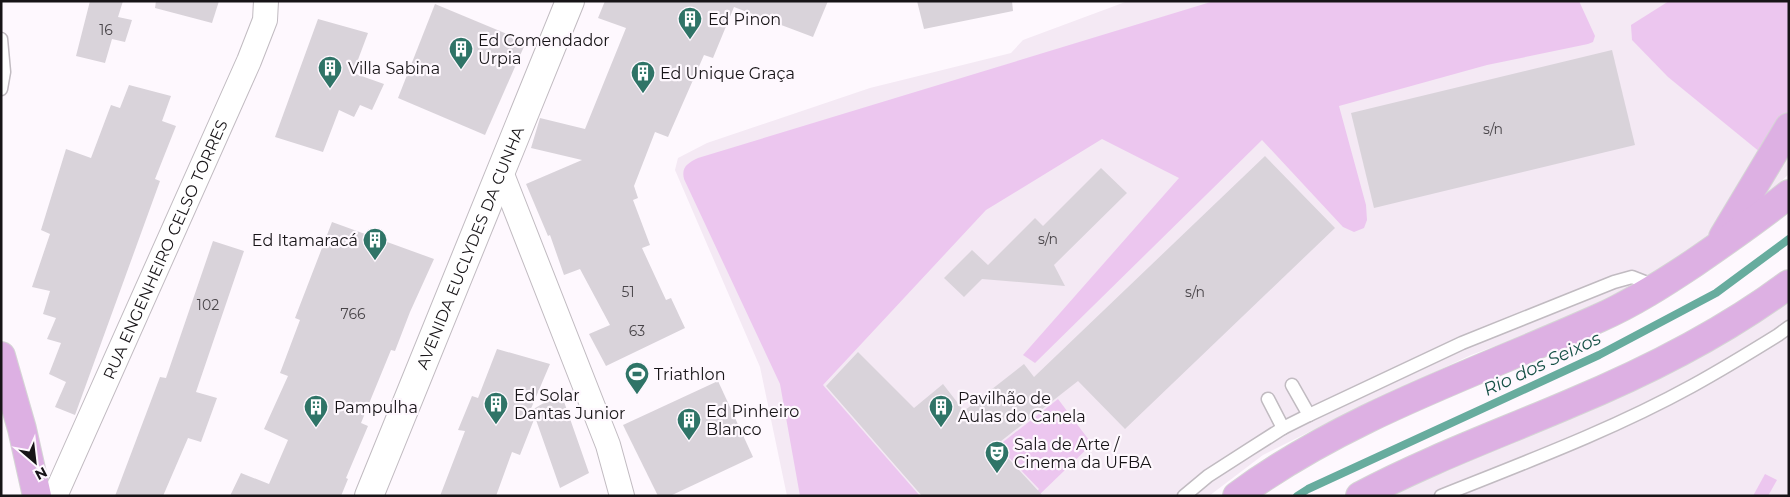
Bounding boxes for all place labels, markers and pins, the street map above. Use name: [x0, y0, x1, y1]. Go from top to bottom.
building icon: Ed Pinon: [677, 6, 703, 40]
place label: Ed Pinon: [708, 10, 781, 29]
place label: Ed Comendador Urpia: [478, 31, 610, 68]
building icon: Ed Comendador Urpia: [448, 36, 474, 70]
building icon: Villa Sabina: [317, 55, 343, 89]
place label: Villa Sabina: [348, 59, 440, 78]
building icon: Ed Unique Graça: [630, 60, 656, 94]
place label: Ed Unique Graça: [660, 64, 795, 83]
building icon: Ed Itamaracá: [362, 227, 388, 261]
place label: Ed Itamaracá: [252, 231, 358, 250]
sports icon: Triathlon: [624, 361, 650, 395]
place label: Triathlon: [654, 365, 725, 384]
place label: Ed Solar Dantas Junior: [514, 386, 625, 423]
place label: Pavilhão de Aulas do Canela: [958, 389, 1086, 426]
building icon: Ed Solar Dantas Junior: [483, 391, 509, 425]
building icon: Pampulha: [303, 394, 329, 428]
building icon: Pavilhão de Aulas do Canela: [928, 394, 954, 428]
place label: Pampulha: [334, 398, 418, 417]
place label: Ed Pinheiro Blanco: [706, 402, 799, 439]
building icon: Ed Pinheiro Blanco: [676, 407, 702, 441]
place label: Sala de Arte / Cinema da UFBA: [1014, 435, 1152, 472]
theatre icon: Sala de Arte / Cinema da UFBA: [984, 440, 1010, 474]

